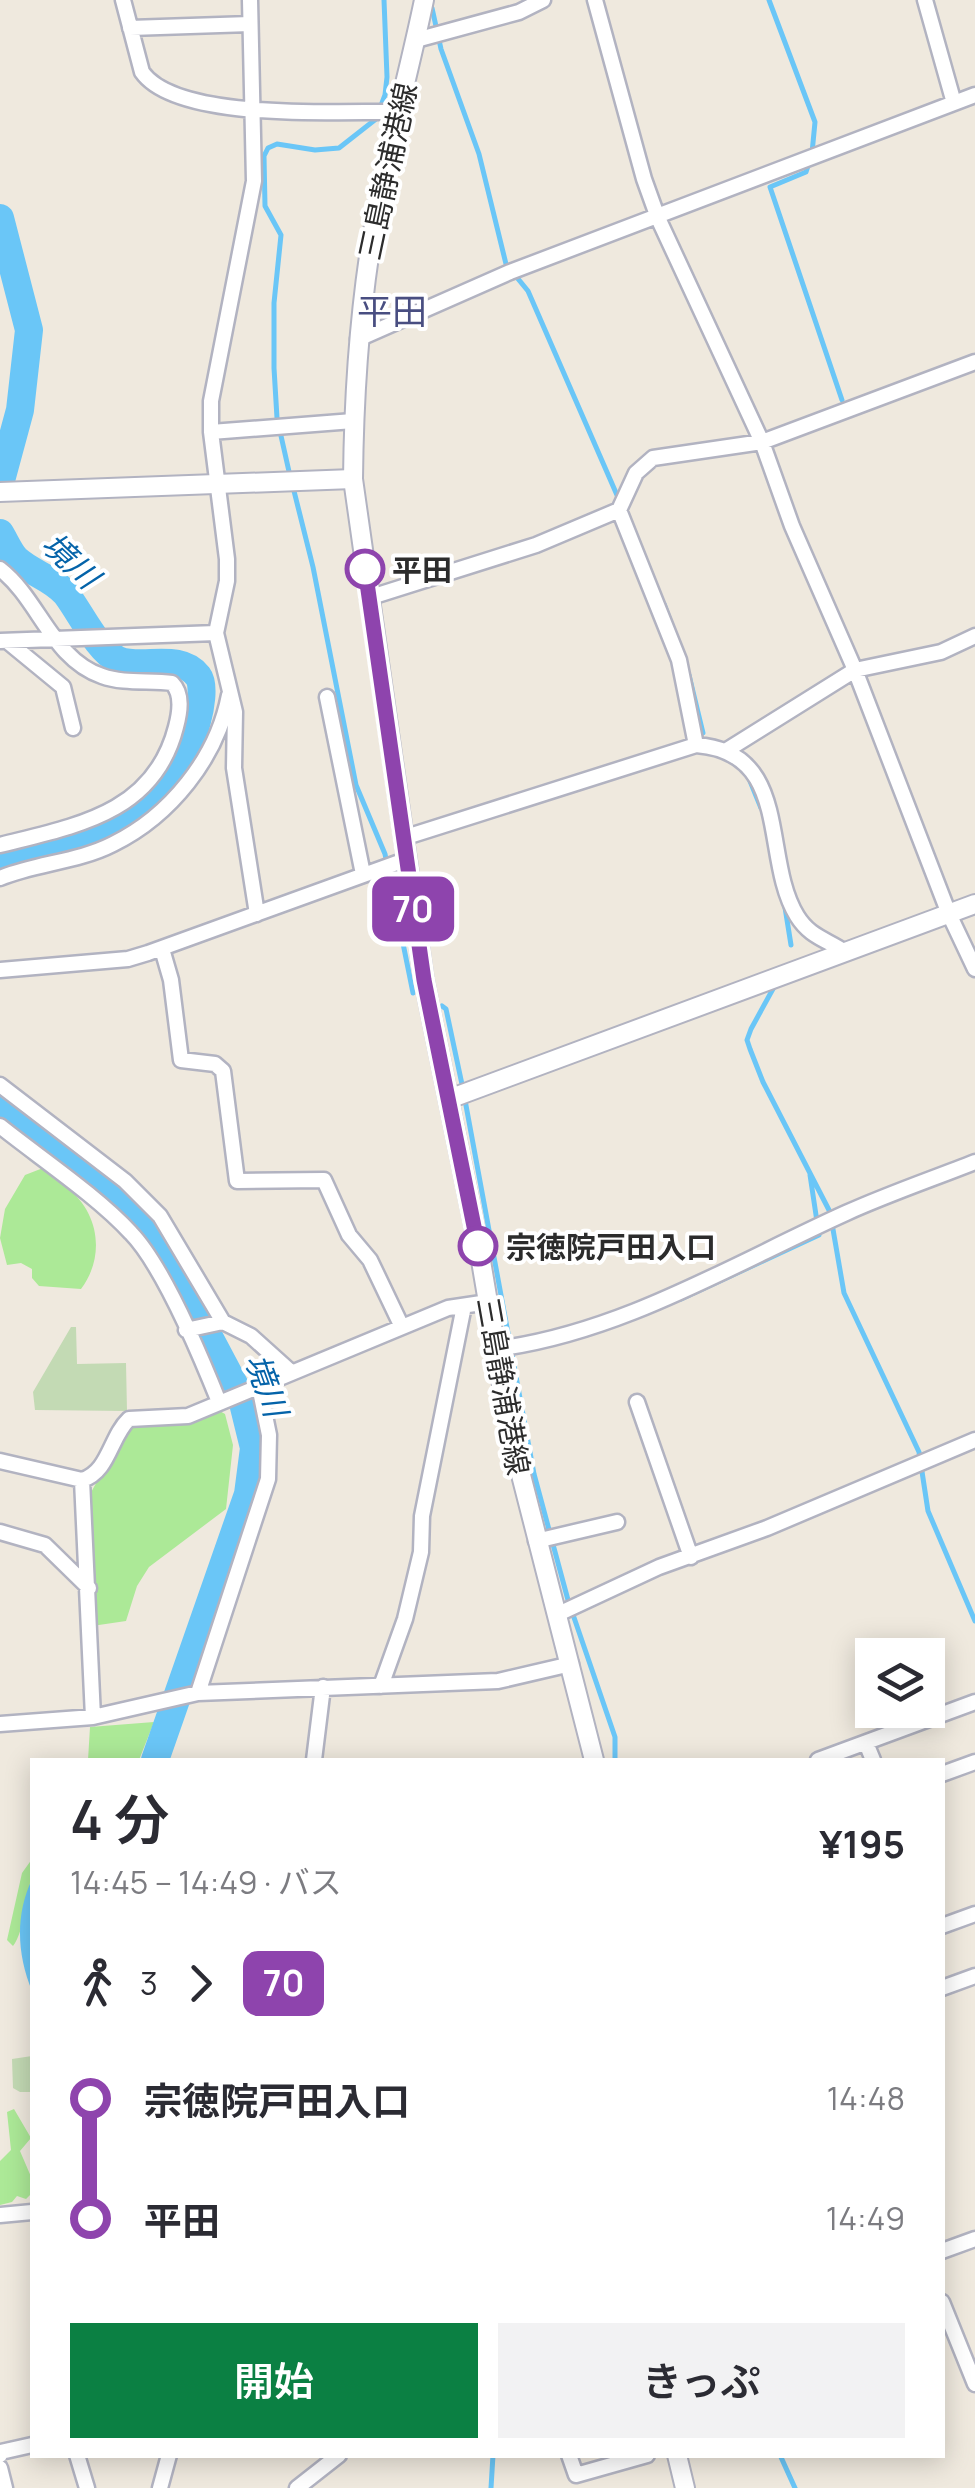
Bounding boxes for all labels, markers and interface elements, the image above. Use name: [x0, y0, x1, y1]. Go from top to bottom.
street label: 三島静浦港線: [348, 79, 426, 263]
district label: 平田: [357, 287, 427, 335]
water label: 境川: [33, 522, 112, 600]
place label: 平田: [392, 549, 452, 590]
marker: 平田: [346, 550, 384, 588]
line badge: 70: [368, 876, 458, 942]
text: 70: [392, 885, 434, 933]
place label: 宗徳院戸田入口: [506, 1226, 716, 1267]
marker: 宗徳院戸田入口: [459, 1227, 497, 1265]
street label: 三島静浦港線: [468, 1294, 540, 1478]
water label: 境川: [235, 1347, 300, 1425]
map controls: [855, 1638, 945, 1728]
button: layers: [855, 1638, 945, 1728]
text: 4 分: [70, 1781, 169, 1857]
text: ¥195: [819, 1817, 905, 1869]
text: 14:45 – 14:49 · バス: [70, 1860, 342, 1904]
icon: walk: [70, 1956, 125, 2011]
icon: forward: [173, 1956, 228, 2011]
text: 70: [263, 1959, 304, 2007]
text: 3: [140, 1961, 158, 2005]
text: 宗徳院戸田入口: [144, 2074, 410, 2126]
text: 14:48: [827, 2076, 905, 2120]
text: 平田: [144, 2194, 220, 2246]
text: 14:49: [826, 2196, 905, 2240]
button: 開始: [70, 2323, 478, 2438]
button: きっぷ: [498, 2323, 905, 2438]

